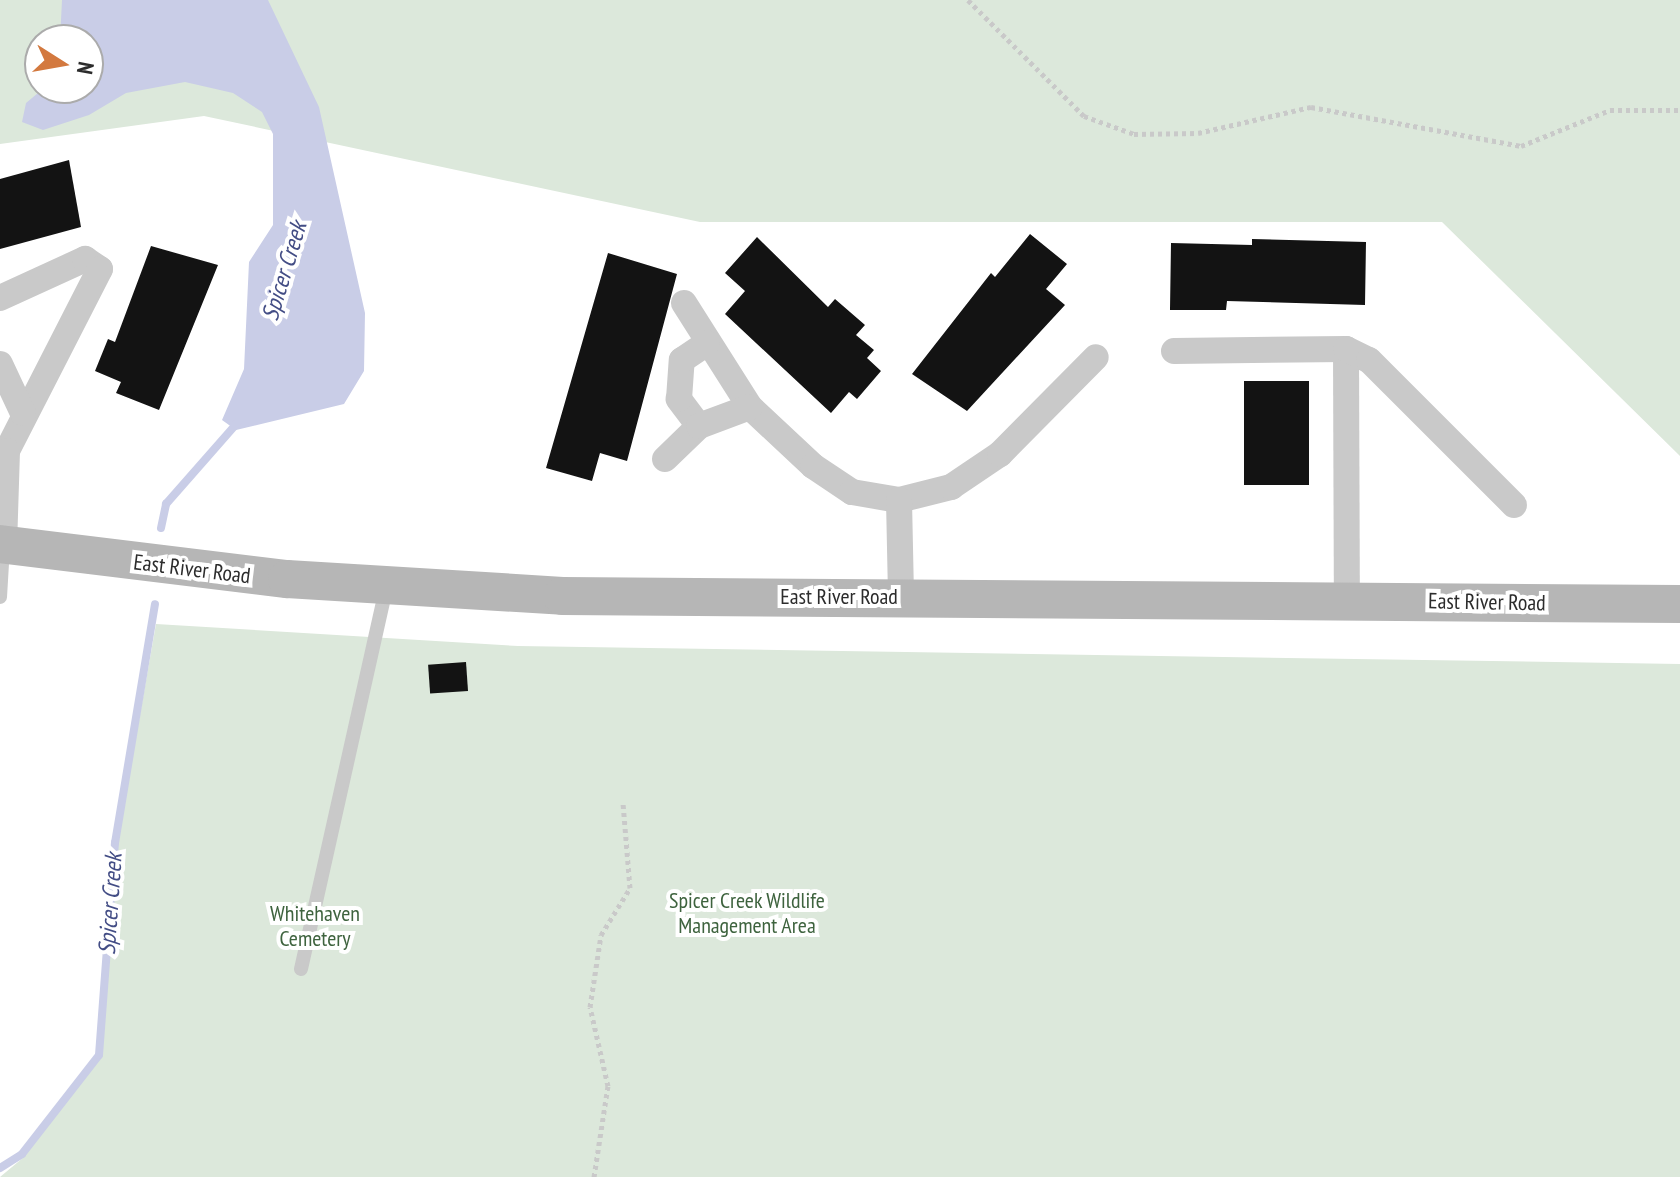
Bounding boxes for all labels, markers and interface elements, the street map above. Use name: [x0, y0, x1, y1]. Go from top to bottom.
north arrow: [24, 24, 104, 104]
text: N: [71, 60, 100, 77]
water label: Spicer Creek: [255, 218, 313, 324]
street label: East River Road: [132, 549, 252, 589]
street label: East River Road: [780, 584, 898, 610]
street label: East River Road: [1428, 588, 1546, 616]
water label: Spicer Creek: [92, 852, 128, 956]
park label: Spicer Creek Wildlife Management Area: [669, 887, 825, 938]
park label: Whitehaven Cemetery: [270, 900, 360, 952]

